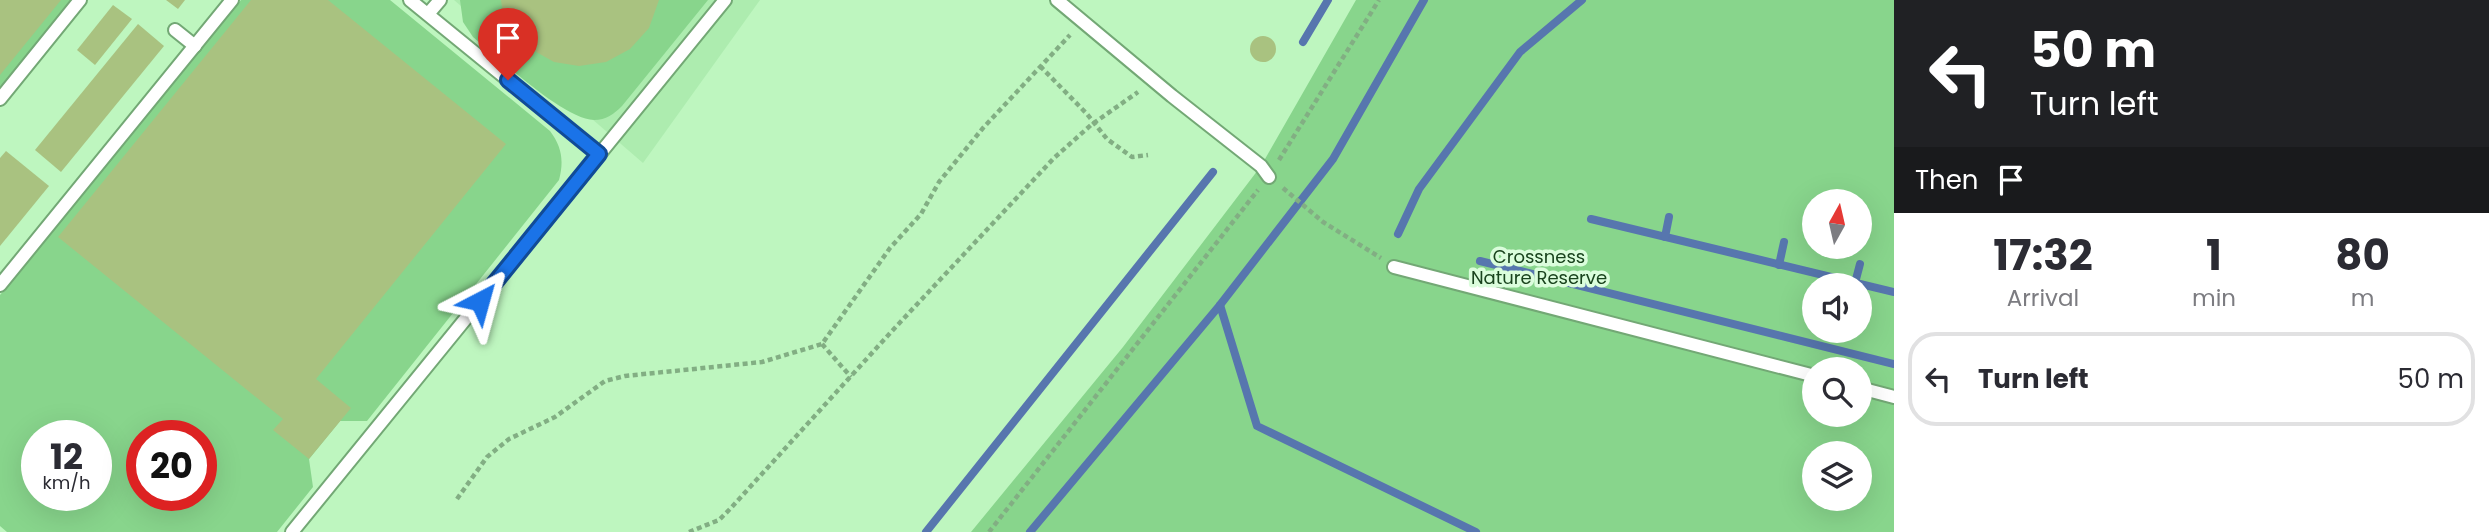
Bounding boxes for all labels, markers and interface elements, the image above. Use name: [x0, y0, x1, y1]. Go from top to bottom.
pin: [478, 8, 538, 80]
text: 50 m: [2030, 16, 2156, 84]
icon: arrive: [489, 19, 527, 57]
icon: left: [1915, 28, 2006, 119]
text: Turn left: [2030, 81, 2159, 126]
icon: arrive: [1992, 161, 2030, 199]
text: Then: [1915, 162, 1978, 198]
north arrow: [1802, 189, 1872, 259]
map controls: [1802, 189, 1872, 511]
text: 17:32: [1993, 226, 2093, 285]
text: 1: [2206, 226, 2222, 285]
text: 80: [2335, 226, 2390, 285]
park label: Crossness Nature Reserve: [1471, 244, 1607, 290]
position arrow: [443, 264, 517, 338]
button: sound: [1802, 273, 1872, 343]
text: Arrival: [2007, 282, 2079, 314]
text: min: [2192, 282, 2236, 314]
text: m: [2351, 282, 2374, 314]
button: search: [1802, 357, 1872, 427]
icon: left: [1919, 360, 1957, 398]
text: Turn left: [1978, 361, 2089, 397]
text: 50 m: [2398, 361, 2464, 397]
speed limit sign: 20: [126, 420, 217, 511]
text: 12: [50, 432, 83, 481]
button: layers: [1802, 441, 1872, 511]
text: km/h: [43, 470, 90, 495]

